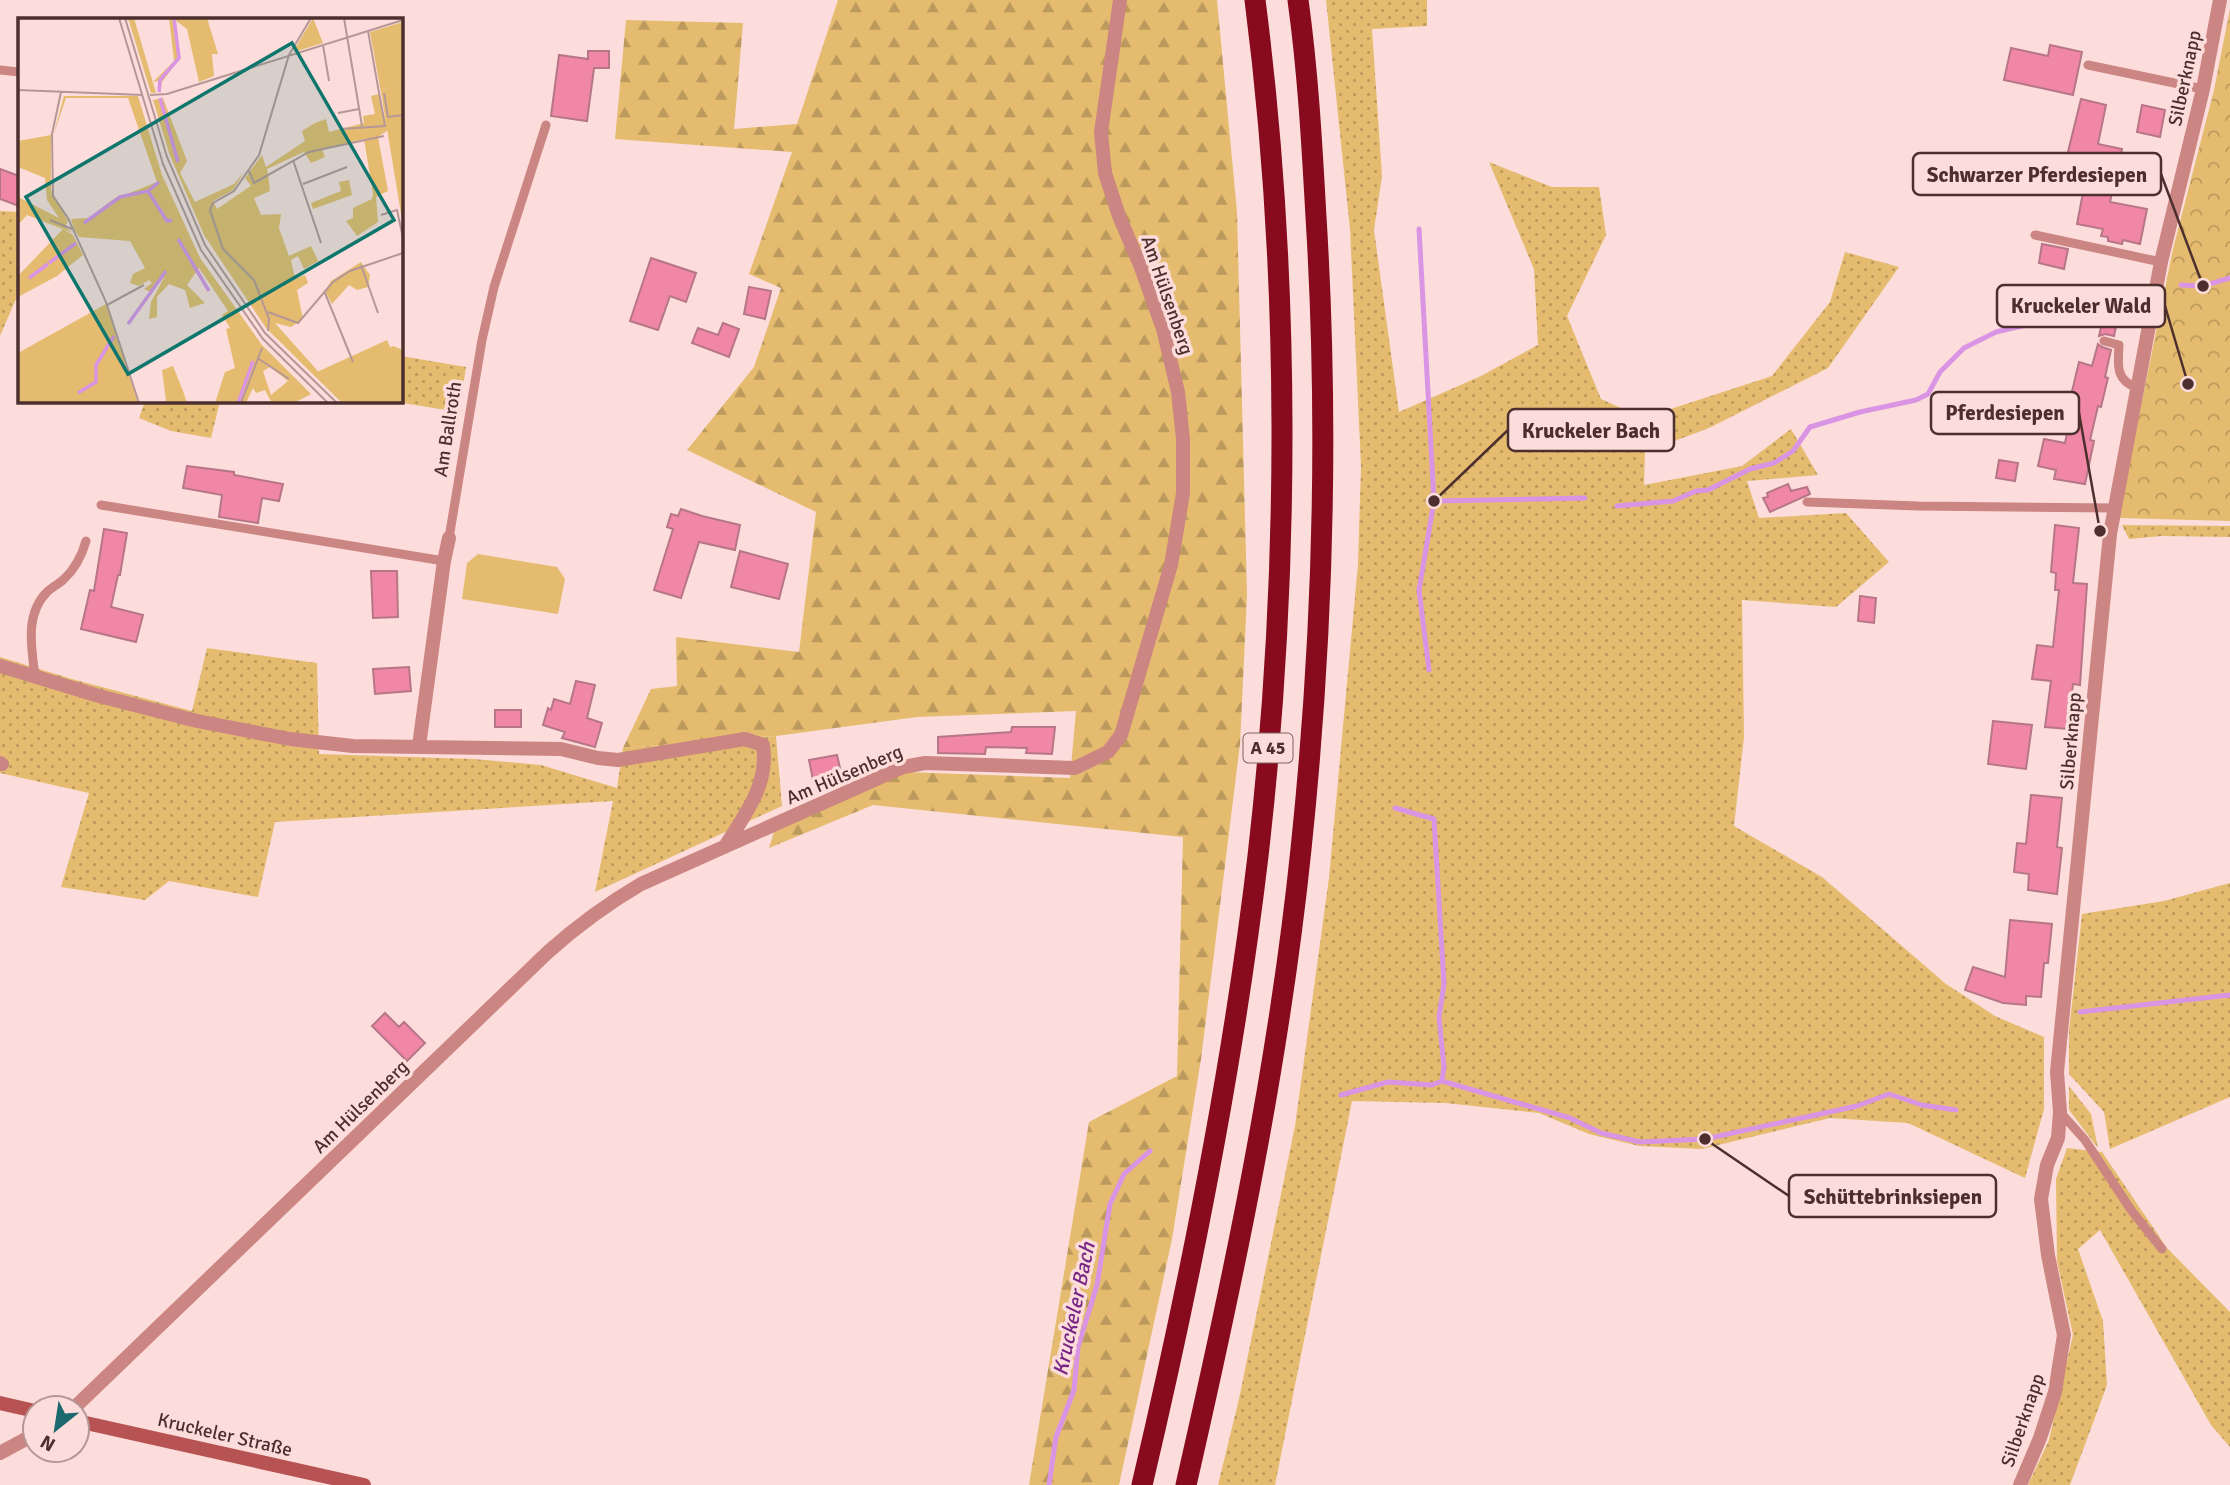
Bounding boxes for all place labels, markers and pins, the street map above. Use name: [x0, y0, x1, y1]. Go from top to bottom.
callout: Schwarzer Pferdesiepen: [1913, 153, 2161, 195]
callout: Kruckeler Wald: [1997, 285, 2165, 327]
callout: Pferdesiepen: [1931, 392, 2079, 434]
callout: Kruckeler Bach: [1508, 409, 1674, 451]
callout: Schüttebrinksiepen: [1789, 1175, 1996, 1217]

